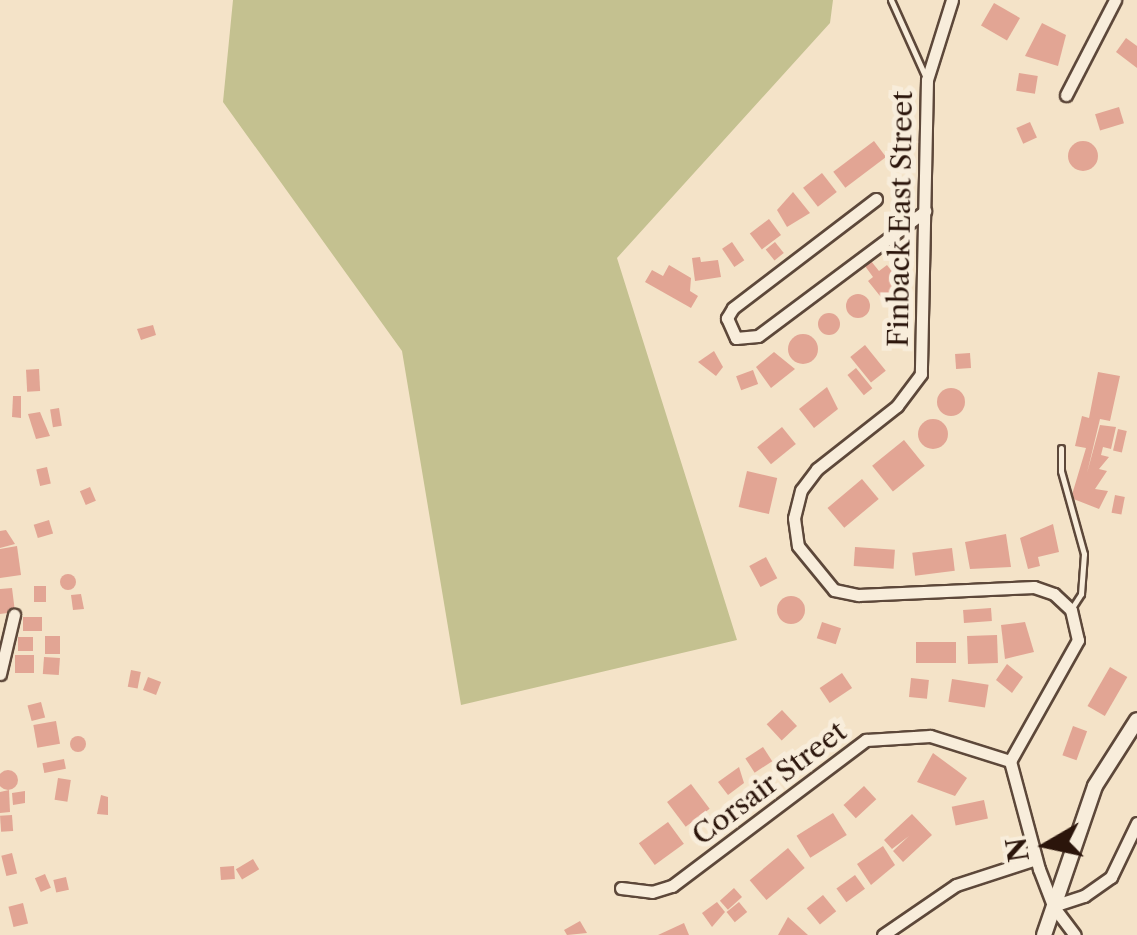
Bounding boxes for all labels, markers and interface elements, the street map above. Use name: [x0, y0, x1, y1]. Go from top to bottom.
street label: Finback East Street: [881, 90, 919, 348]
street label: Corsair Street: [685, 714, 853, 852]
north arrow: [997, 795, 1097, 895]
text: N: [999, 835, 1036, 864]

